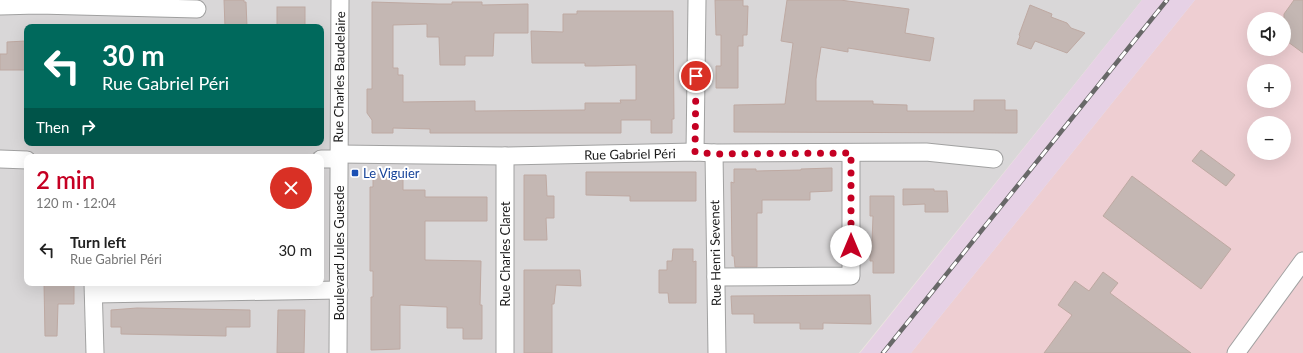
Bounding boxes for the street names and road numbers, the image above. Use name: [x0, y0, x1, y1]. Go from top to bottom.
street label: Rue Charles Baudelaire: [330, 11, 348, 143]
street label: Rue Gabriel Péri: [584, 145, 676, 163]
street label: Boulevard Jules Guesde: [331, 185, 347, 321]
street label: Rue Henri Sevenet: [706, 199, 724, 306]
street label: Rue Charles Claret: [497, 201, 513, 307]

